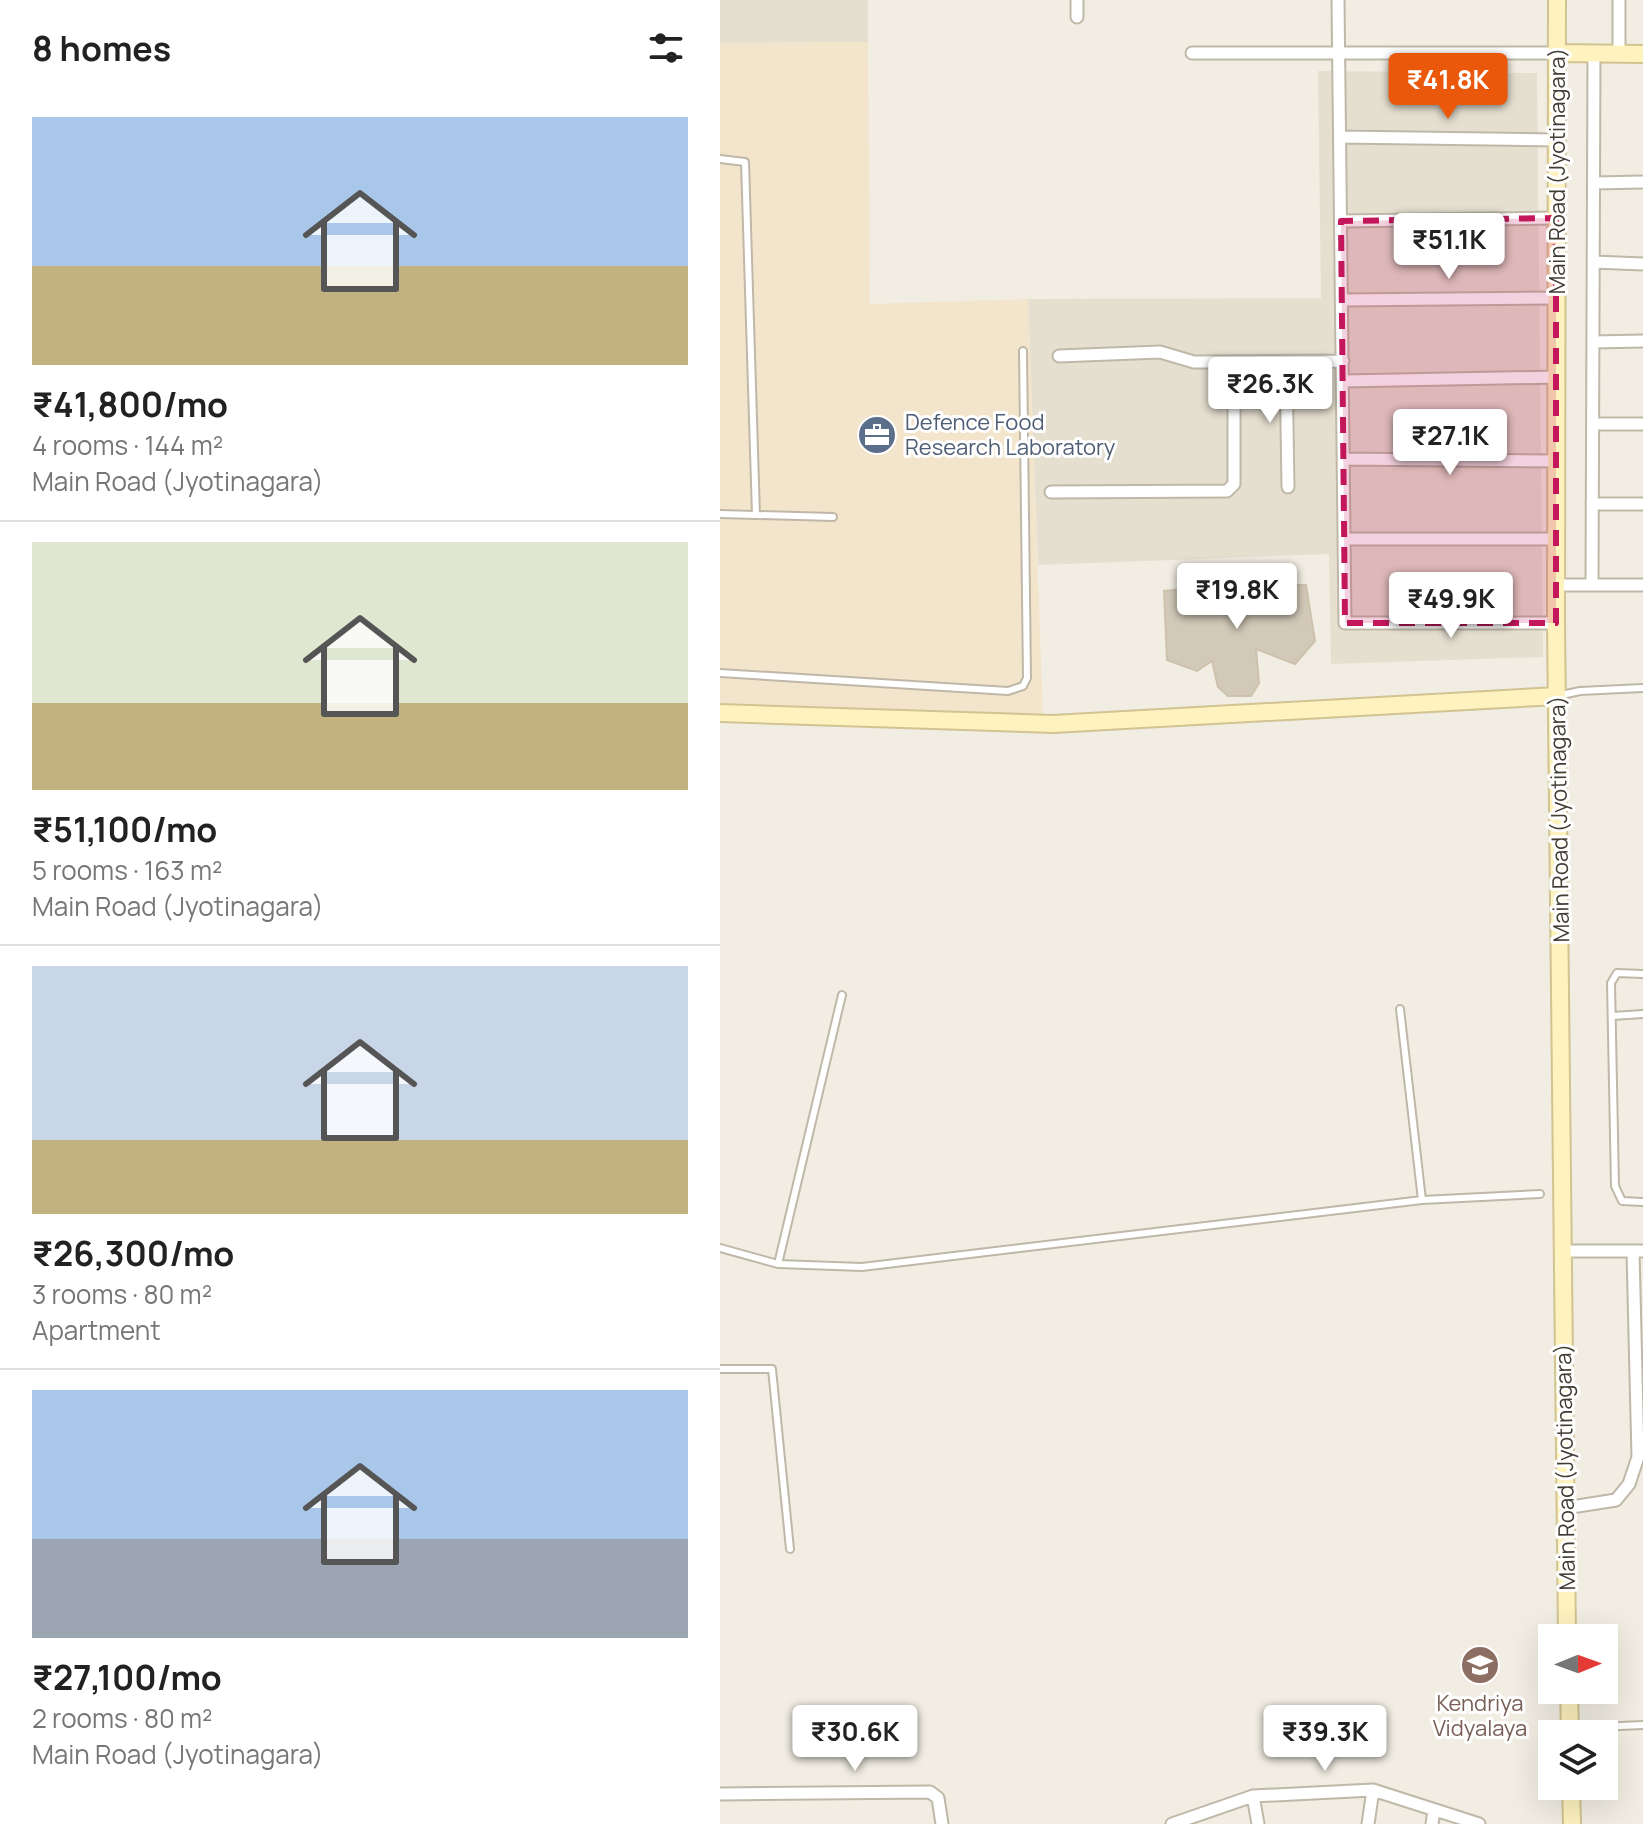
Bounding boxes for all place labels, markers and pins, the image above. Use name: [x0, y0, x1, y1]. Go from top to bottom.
pin: ₹41.8K: [1383, 53, 1513, 121]
pin: ₹51.1K: [1384, 213, 1514, 281]
pin: ₹26.3K: [1205, 357, 1335, 425]
place label: Defence Food Research Laboratory: [905, 407, 1116, 462]
pin: ₹27.1K: [1385, 409, 1515, 477]
office icon: Defence Food Research Laboratory: [856, 414, 898, 456]
pin: ₹19.8K: [1172, 563, 1302, 631]
pin: ₹49.9K: [1386, 572, 1516, 640]
school or university icon: Kendriya Vidyalaya: [1459, 1644, 1501, 1686]
place label: Kendriya Vidyalaya: [1433, 1688, 1527, 1743]
pin: ₹30.6K: [790, 1705, 920, 1773]
pin: ₹39.3K: [1260, 1705, 1390, 1773]

